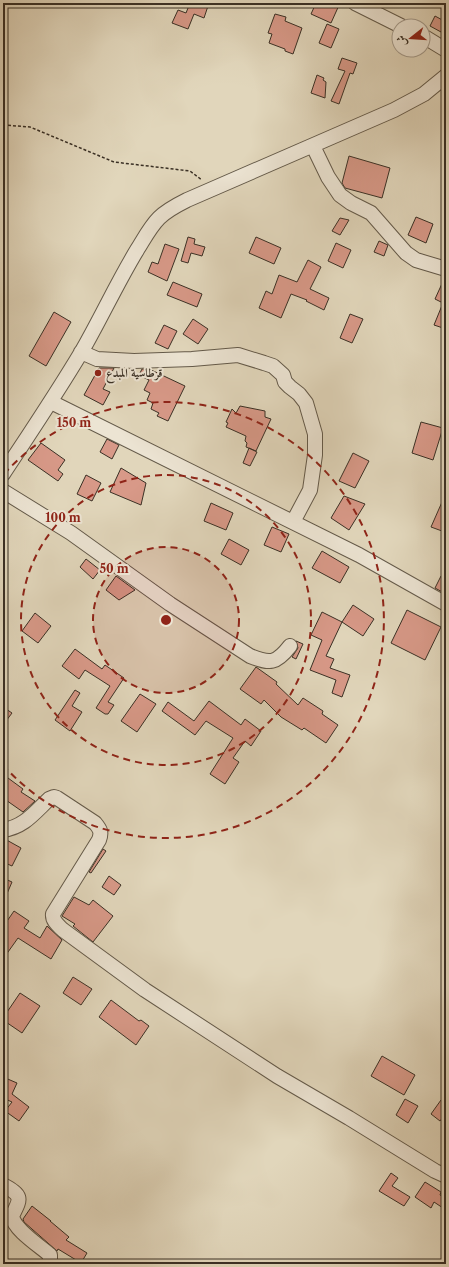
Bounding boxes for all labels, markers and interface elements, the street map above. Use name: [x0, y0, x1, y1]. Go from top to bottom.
north arrow: [391, 18, 431, 58]
text: ش: [393, 34, 410, 48]
place label: قرطاسية المبدع: [106, 365, 162, 384]
marker: قرطاسية المبدع: [93, 368, 103, 378]
text: 150 m: [57, 415, 91, 430]
text: 100 m: [45, 510, 81, 525]
text: 50 m: [99, 561, 129, 576]
centre of rings: [159, 613, 173, 627]

